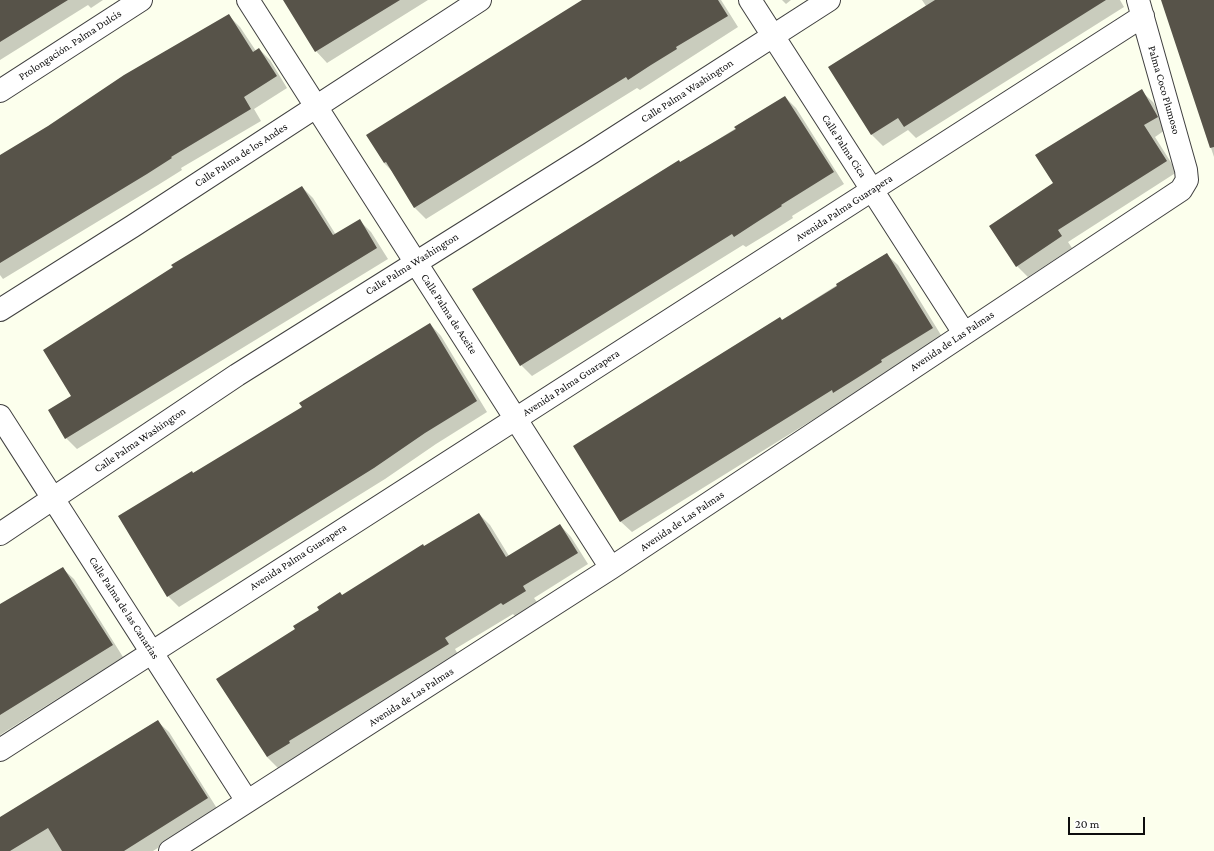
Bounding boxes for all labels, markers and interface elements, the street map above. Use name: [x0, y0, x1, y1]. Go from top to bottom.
street label: Prolongación. Palma Dulcis: [16, 7, 124, 83]
street label: Palma Coco Plumoso: [1145, 44, 1183, 136]
street label: Calle Palma Washington: [638, 56, 736, 126]
street label: Calle Palma Cica: [819, 112, 869, 180]
street label: Calle Palma de los Andes: [192, 120, 290, 190]
street label: Avenida Palma Guarapera: [793, 172, 895, 244]
street label: Calle Palma Washington: [363, 230, 461, 298]
street label: Calle Palma de Aceite: [418, 271, 480, 357]
street label: Avenida de Las Palmas: [907, 308, 997, 374]
street label: Avenida Palma Guarapera: [520, 347, 622, 419]
street label: Calle Palma Washington: [92, 404, 188, 476]
street label: Avenida de Las Palmas: [637, 488, 727, 554]
street label: Avenida Palma Guarapera: [247, 521, 349, 593]
street label: Calle Palma de las Canarias: [86, 554, 162, 662]
street label: Avenida de Las Palmas: [366, 665, 456, 729]
scale bar: [1070, 809, 1147, 835]
text: 20 m: [1075, 817, 1099, 831]

